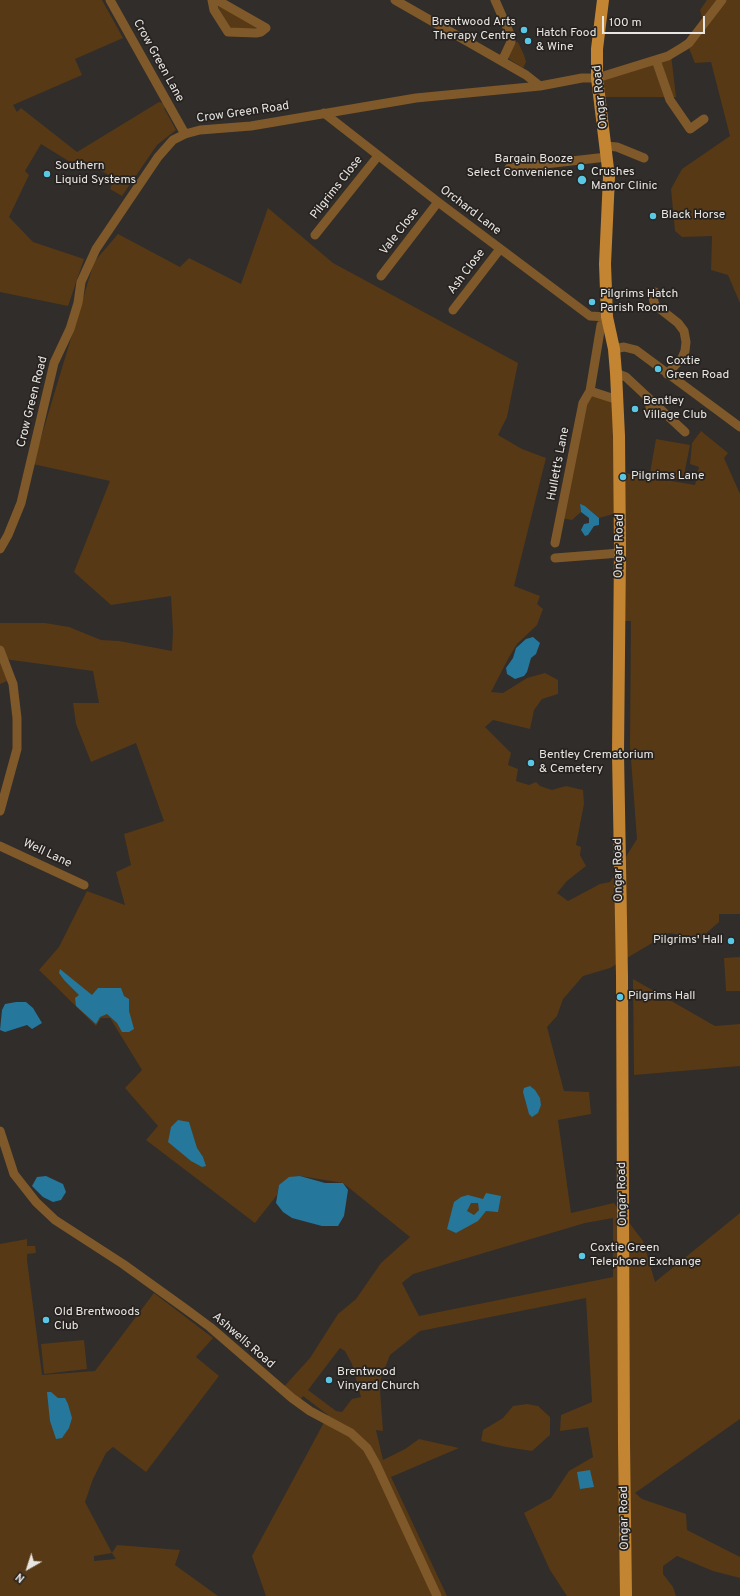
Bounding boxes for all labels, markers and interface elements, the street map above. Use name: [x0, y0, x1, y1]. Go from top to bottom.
scale bar: [604, 8, 707, 34]
text: 100 m: [609, 15, 642, 31]
place label: Brentwood Arts Therapy Centre: [431, 16, 516, 44]
street label: Crow Green Lane: [129, 17, 187, 105]
marker: Brentwood Arts Therapy Centre: [519, 25, 529, 35]
place label: Hatch Food & Wine: [536, 27, 596, 55]
marker: Hatch Food & Wine: [523, 36, 533, 46]
street label: Ongar Road: [590, 64, 612, 130]
street label: Crow Green Road: [196, 99, 290, 127]
place label: Bargain Booze Select Convenience: [467, 153, 573, 181]
street label: Pilgrims Close: [308, 154, 366, 222]
place label: Southern Liquid Systems: [55, 160, 136, 188]
marker: Bargain Booze Select Convenience: [576, 162, 586, 172]
place label: Crushes Manor Clinic: [591, 166, 658, 194]
marker: Southern Liquid Systems: [42, 169, 52, 179]
marker: Crushes Manor Clinic: [576, 174, 588, 186]
street label: Orchard Lane: [437, 183, 503, 239]
street label: Vale Close: [377, 206, 423, 258]
place label: Black Horse: [661, 209, 725, 223]
marker: Black Horse: [648, 211, 658, 221]
street label: Ash Close: [445, 247, 489, 297]
place label: Pilgrims Hatch Parish Room: [600, 288, 678, 316]
marker: Pilgrims Hatch Parish Room: [587, 297, 597, 307]
street label: Crow Green Road: [15, 355, 51, 449]
place label: Coxtie Green Road: [666, 355, 729, 383]
marker: Coxtie Green Road: [653, 364, 663, 374]
place label: Bentley Village Club: [643, 395, 707, 423]
marker: Bentley Village Club: [630, 404, 640, 414]
street label: Hullett's Lane: [545, 426, 573, 502]
place label: Pilgrims Lane: [631, 470, 704, 484]
marker: Pilgrims Lane: [618, 472, 628, 482]
street label: Ongar Road: [612, 514, 628, 578]
place label: Bentley Crematorium & Cemetery: [539, 749, 654, 777]
marker: Bentley Crematorium & Cemetery: [526, 758, 536, 768]
street label: Well Lane: [20, 836, 74, 872]
street label: Ongar Road: [611, 838, 627, 902]
place label: Pilgrims' Hall: [653, 934, 723, 948]
marker: Pilgrims' Hall: [726, 936, 736, 946]
place label: Pilgrims Hall: [628, 990, 695, 1004]
marker: Pilgrims Hall: [615, 992, 625, 1002]
street label: Ongar Road: [615, 1162, 631, 1226]
place label: Coxtie Green Telephone Exchange: [590, 1242, 701, 1270]
marker: Coxtie Green Telephone Exchange: [577, 1251, 587, 1261]
place label: Old Brentwoods Club: [54, 1306, 140, 1334]
street label: Ashwells Road: [209, 1310, 277, 1372]
marker: Old Brentwoods Club: [41, 1315, 51, 1325]
place label: Brentwood Vinyard Church: [337, 1366, 420, 1394]
marker: Brentwood Vinyard Church: [324, 1375, 334, 1385]
street label: Ongar Road: [617, 1486, 633, 1550]
north arrow: [8, 1548, 48, 1588]
text: N: [13, 1569, 28, 1585]

